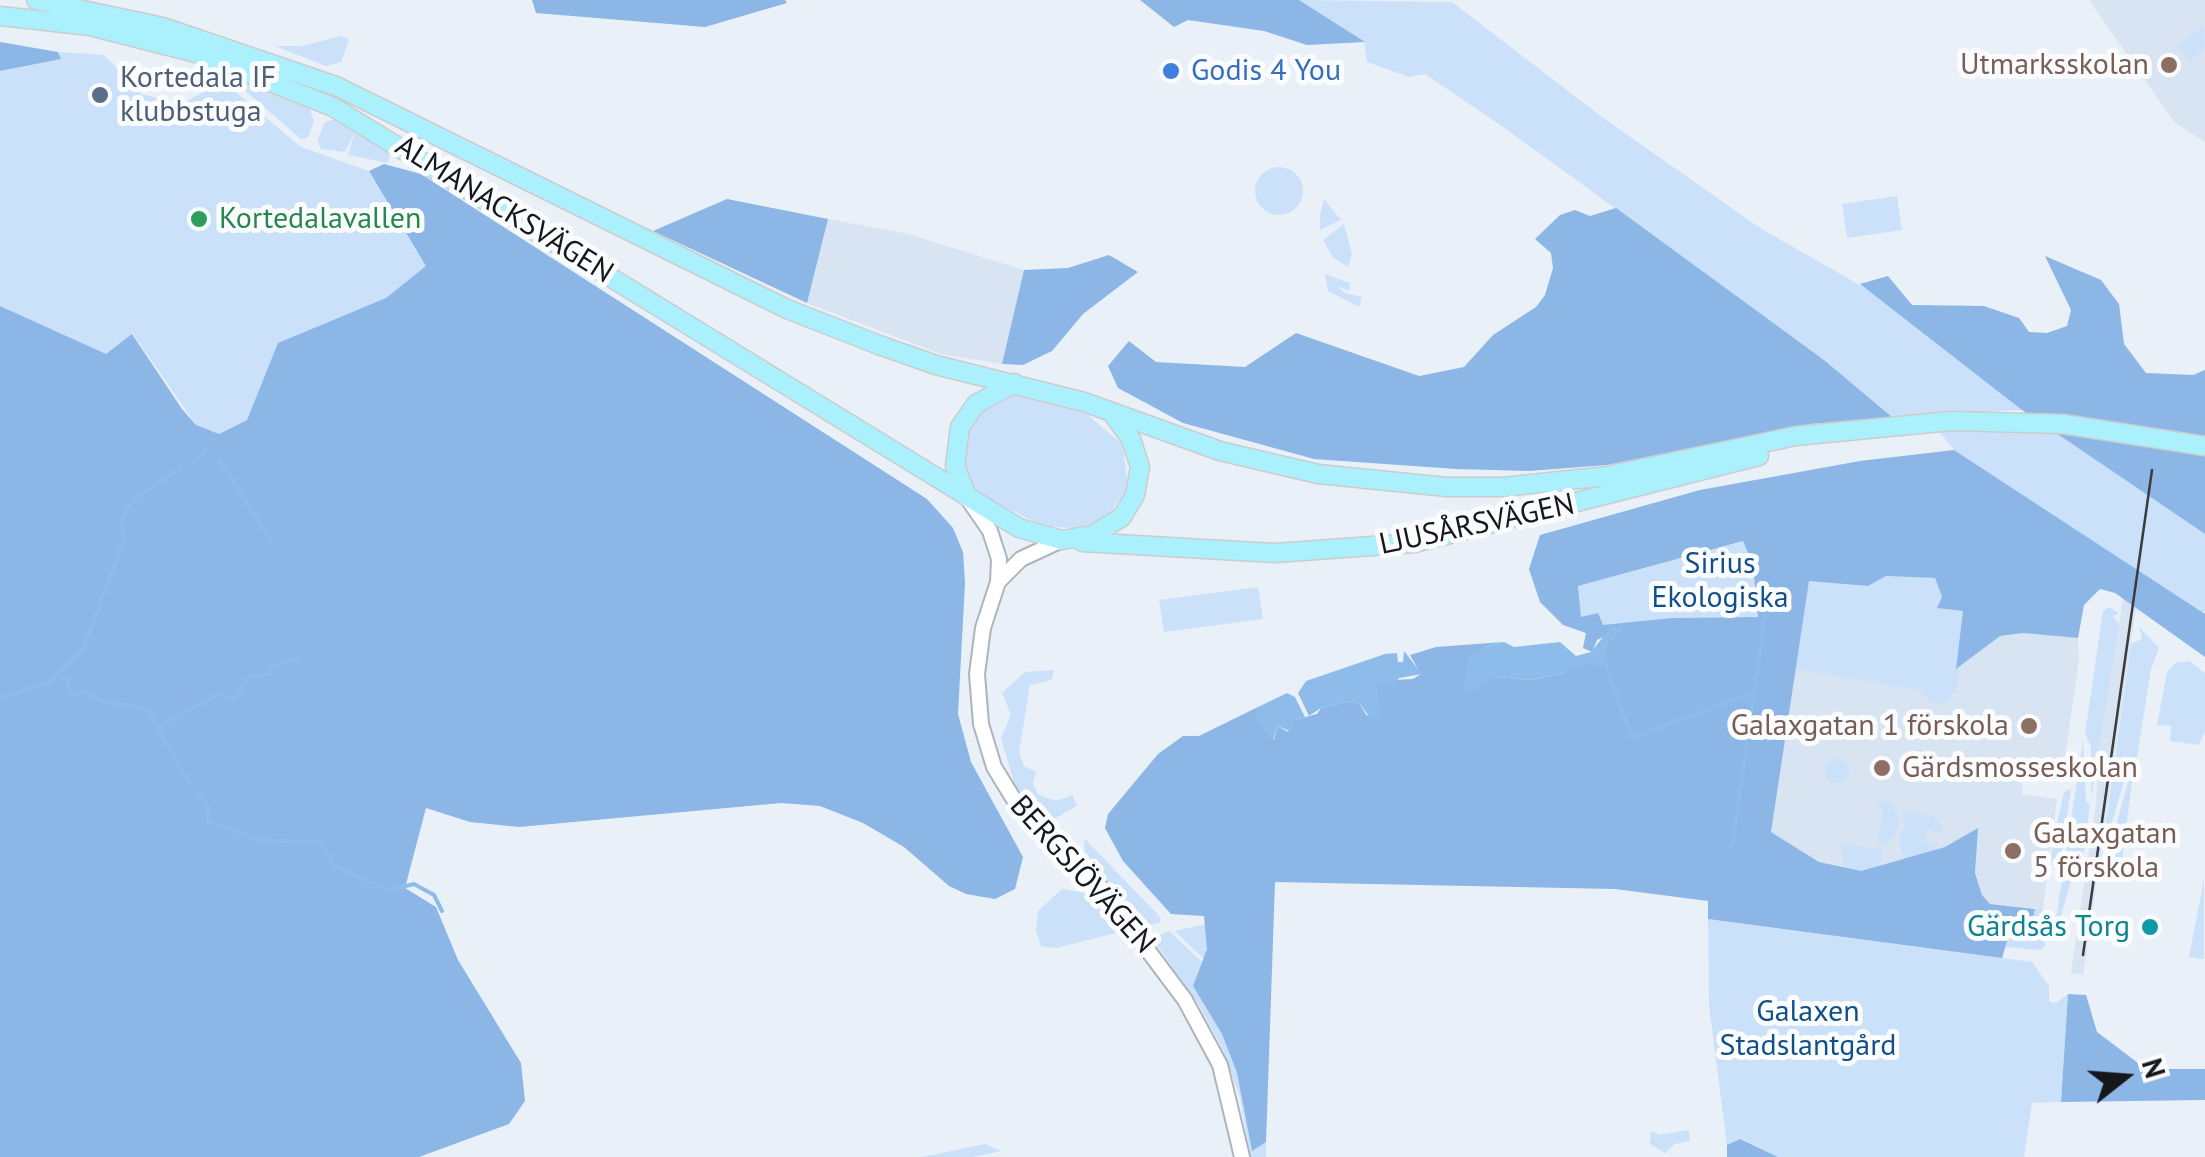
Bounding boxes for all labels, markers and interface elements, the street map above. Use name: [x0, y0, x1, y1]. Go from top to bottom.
place label: Utmarksskolan: [1960, 47, 2149, 83]
place label: Godis 4 You: [1191, 53, 1341, 89]
marker: Utmarksskolan: [2158, 54, 2180, 76]
place label: Kortedala IF klubbstuga: [120, 60, 276, 130]
marker: Godis 4 You: [1160, 60, 1182, 82]
marker: Kortedala IF klubbstuga: [89, 84, 111, 106]
street label: ALMANACKSVÄGEN: [389, 129, 619, 291]
place label: Kortedalavallen: [219, 201, 421, 237]
marker: Kortedalavallen: [188, 208, 210, 230]
street label: LJUSÅRSVÄGEN: [1376, 487, 1578, 563]
park label: Sirius Ekologiska: [1651, 546, 1789, 616]
place label: Galaxgatan 1 förskola: [1731, 708, 2009, 744]
marker: Galaxgatan 1 förskola: [2018, 715, 2040, 737]
place label: Gärdsmosseskolan: [1902, 750, 2138, 786]
marker: Gärdsmosseskolan: [1871, 757, 1893, 779]
street label: BERGSJÖVÄGEN: [1002, 789, 1162, 961]
place label: Galaxgatan 5 förskola: [2033, 816, 2177, 886]
marker: Galaxgatan 5 förskola: [2002, 840, 2024, 862]
place label: Gärdsås Torg: [1967, 909, 2130, 945]
marker: Gärdsås Torg: [2139, 916, 2161, 938]
park label: Galaxen Stadslantgård: [1720, 994, 1896, 1064]
north arrow: [2075, 1027, 2175, 1127]
text: N: [2134, 1054, 2175, 1082]

